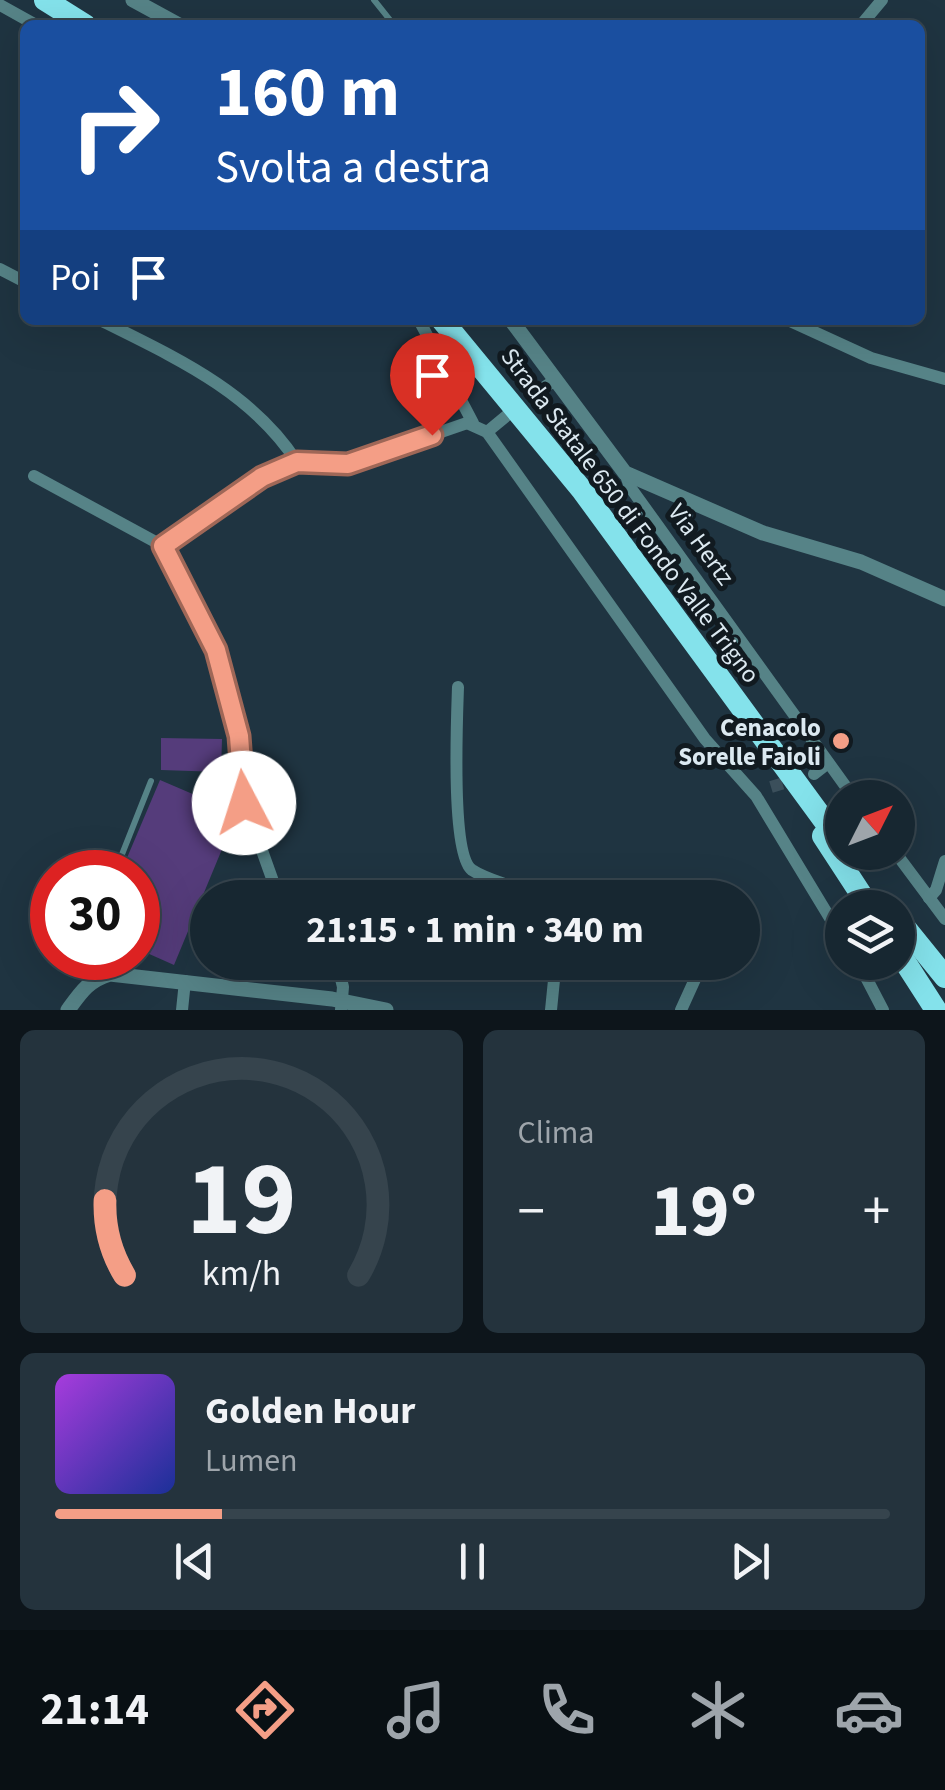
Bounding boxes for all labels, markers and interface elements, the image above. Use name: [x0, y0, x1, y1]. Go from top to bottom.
text: 160 m: [215, 43, 400, 143]
icon: right: [50, 60, 180, 190]
text: Svolta a destra: [215, 136, 491, 200]
icon: arrive: [121, 250, 176, 305]
text: Poi: [50, 251, 101, 305]
pin: [390, 333, 475, 436]
street label: Strada Statale 650 di Fondo Valle Trigno: [492, 340, 768, 691]
icon: arrive: [405, 348, 460, 403]
street label: Via Hertz: [659, 496, 743, 593]
place label: Cenacolo Sorelle Faioli: [678, 710, 821, 775]
marker: Cenacolo Sorelle Faioli: [830, 730, 852, 752]
position arrow: [192, 751, 296, 855]
north arrow: [825, 780, 915, 870]
map controls: [825, 780, 915, 980]
speed limit sign: 30: [30, 850, 160, 980]
button: layers: [825, 890, 915, 980]
text: 21:15 · 1 min · 340 m: [306, 903, 644, 957]
text: Clima: [518, 1110, 594, 1156]
text: 19: [186, 1127, 296, 1275]
text: 19°: [650, 1158, 757, 1265]
text: −: [518, 1173, 545, 1251]
text: +: [863, 1173, 890, 1251]
text: km/h: [202, 1248, 281, 1299]
text: Golden Hour: [205, 1384, 415, 1438]
text: Lumen: [205, 1438, 298, 1484]
icon: previous: [167, 1534, 222, 1589]
icon: pause: [445, 1534, 500, 1589]
icon: next: [723, 1534, 778, 1589]
icon: directions: [230, 1675, 300, 1745]
icon: music: [381, 1675, 451, 1745]
icon: phone: [532, 1675, 602, 1745]
icon: climate: [683, 1675, 753, 1745]
icon: car: [834, 1675, 904, 1745]
text: 21:14: [41, 1678, 149, 1742]

